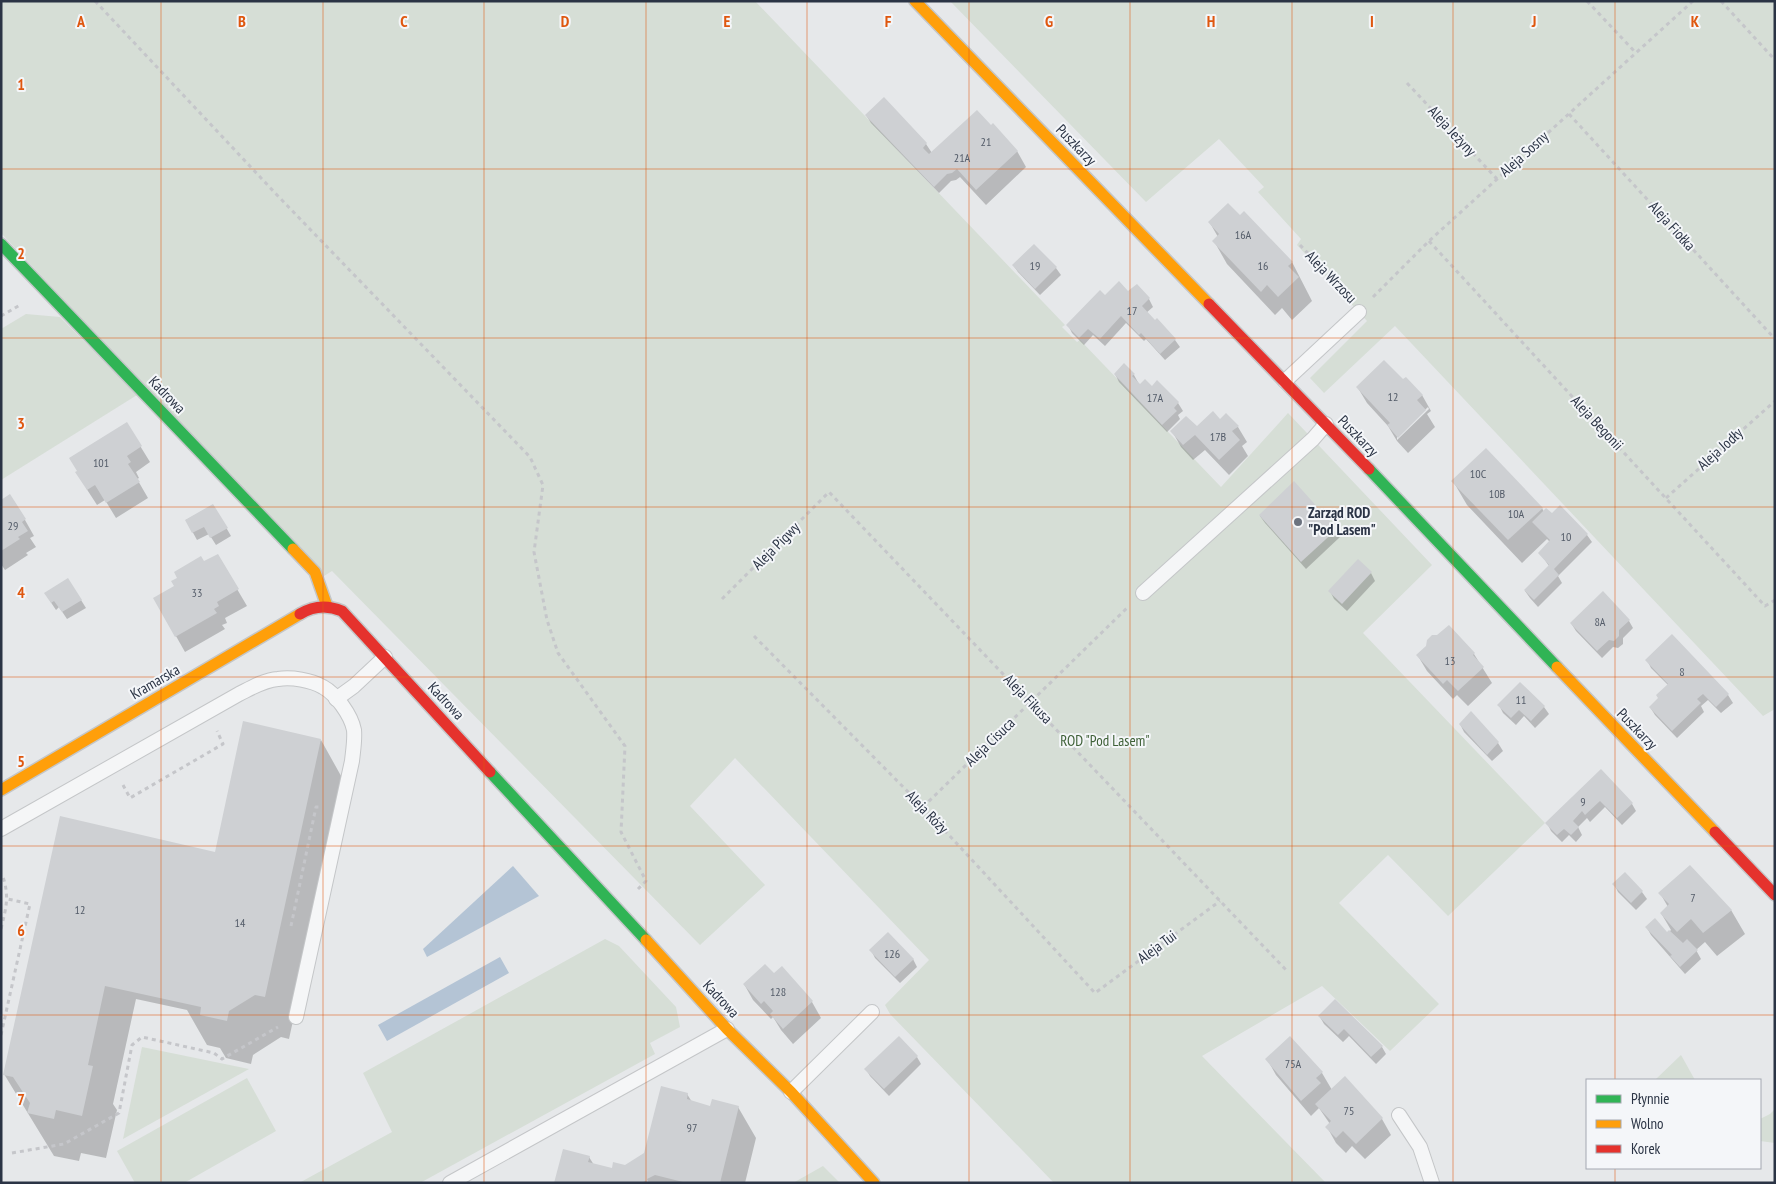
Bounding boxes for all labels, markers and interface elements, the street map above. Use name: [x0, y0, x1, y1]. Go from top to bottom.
text: A: [76, 11, 86, 31]
text: B: [238, 11, 246, 31]
text: C: [400, 11, 408, 31]
text: D: [561, 11, 570, 31]
text: E: [724, 11, 731, 31]
text: F: [885, 11, 892, 31]
text: G: [1045, 11, 1053, 31]
text: H: [1207, 11, 1215, 31]
text: I: [1370, 11, 1374, 31]
text: J: [1531, 11, 1536, 31]
text: K: [1691, 11, 1700, 31]
text: 1: [17, 74, 25, 94]
street label: Aleja Jeżyny: [1424, 101, 1481, 160]
street label: Puszkarzy: [1052, 120, 1101, 170]
street label: Aleja Sosny: [1495, 126, 1552, 181]
house number: 21: [981, 134, 991, 149]
house number: 21A: [954, 150, 971, 165]
street label: Aleja Fiołka: [1645, 197, 1700, 254]
house number: 16A: [1235, 227, 1252, 242]
text: 2: [17, 243, 25, 263]
street label: Aleja Wrzosu: [1302, 246, 1361, 307]
house number: 19: [1030, 258, 1040, 273]
house number: 16: [1258, 258, 1268, 273]
house number: 17: [1127, 303, 1137, 318]
street label: Kadrowa: [145, 372, 190, 417]
house number: 12: [1388, 389, 1398, 404]
house number: 17A: [1147, 390, 1163, 405]
street label: Aleja Begonii: [1567, 391, 1628, 454]
street label: Puszkarzy: [1334, 411, 1383, 461]
text: 3: [17, 413, 25, 433]
street label: Aleja Jodły: [1693, 423, 1747, 474]
house number: 17B: [1210, 429, 1227, 444]
house number: 101: [93, 455, 109, 470]
house number: 10C: [1470, 466, 1487, 481]
house number: 10B: [1489, 486, 1506, 501]
place label: Zarząd ROD "Pod Lasem": [1308, 503, 1376, 539]
house number: 10A: [1508, 506, 1525, 521]
marker: Zarząd ROD "Pod Lasem": [1292, 516, 1304, 528]
street label: Aleja Pigwy: [748, 517, 804, 574]
house number: 29: [8, 518, 18, 533]
house number: 10: [1561, 529, 1571, 544]
text: 4: [17, 582, 25, 602]
house number: 33: [192, 585, 202, 600]
house number: 8A: [1594, 614, 1606, 629]
house number: 13: [1445, 653, 1455, 668]
street label: Kramarska: [127, 660, 183, 703]
house number: 8: [1679, 664, 1685, 679]
street label: Aleja Fikusa: [1000, 670, 1057, 728]
street label: Kadrowa: [424, 678, 469, 724]
house number: 11: [1516, 692, 1526, 707]
street label: Puszkarzy: [1613, 704, 1662, 754]
street label: Aleja Cisuca: [961, 713, 1019, 770]
park label: ROD "Pod Lasem": [1060, 731, 1150, 750]
text: 5: [17, 751, 25, 771]
street label: Aleja Róży: [902, 786, 953, 838]
house number: 9: [1580, 794, 1586, 809]
house number: 7: [1690, 890, 1696, 905]
house number: 12: [75, 902, 85, 917]
house number: 14: [235, 915, 246, 930]
text: 6: [17, 920, 25, 940]
street label: Aleja Tui: [1133, 926, 1180, 967]
house number: 126: [884, 946, 900, 961]
street label: Kadrowa: [699, 976, 744, 1022]
house number: 128: [770, 984, 786, 999]
house number: 75A: [1285, 1056, 1302, 1071]
legend: [1586, 1079, 1761, 1169]
text: 7: [17, 1089, 25, 1109]
text: Płynnie: [1631, 1089, 1670, 1108]
house number: 75: [1344, 1103, 1354, 1118]
text: Wolno: [1631, 1114, 1664, 1133]
house number: 97: [687, 1120, 697, 1135]
text: Korek: [1631, 1139, 1661, 1158]

